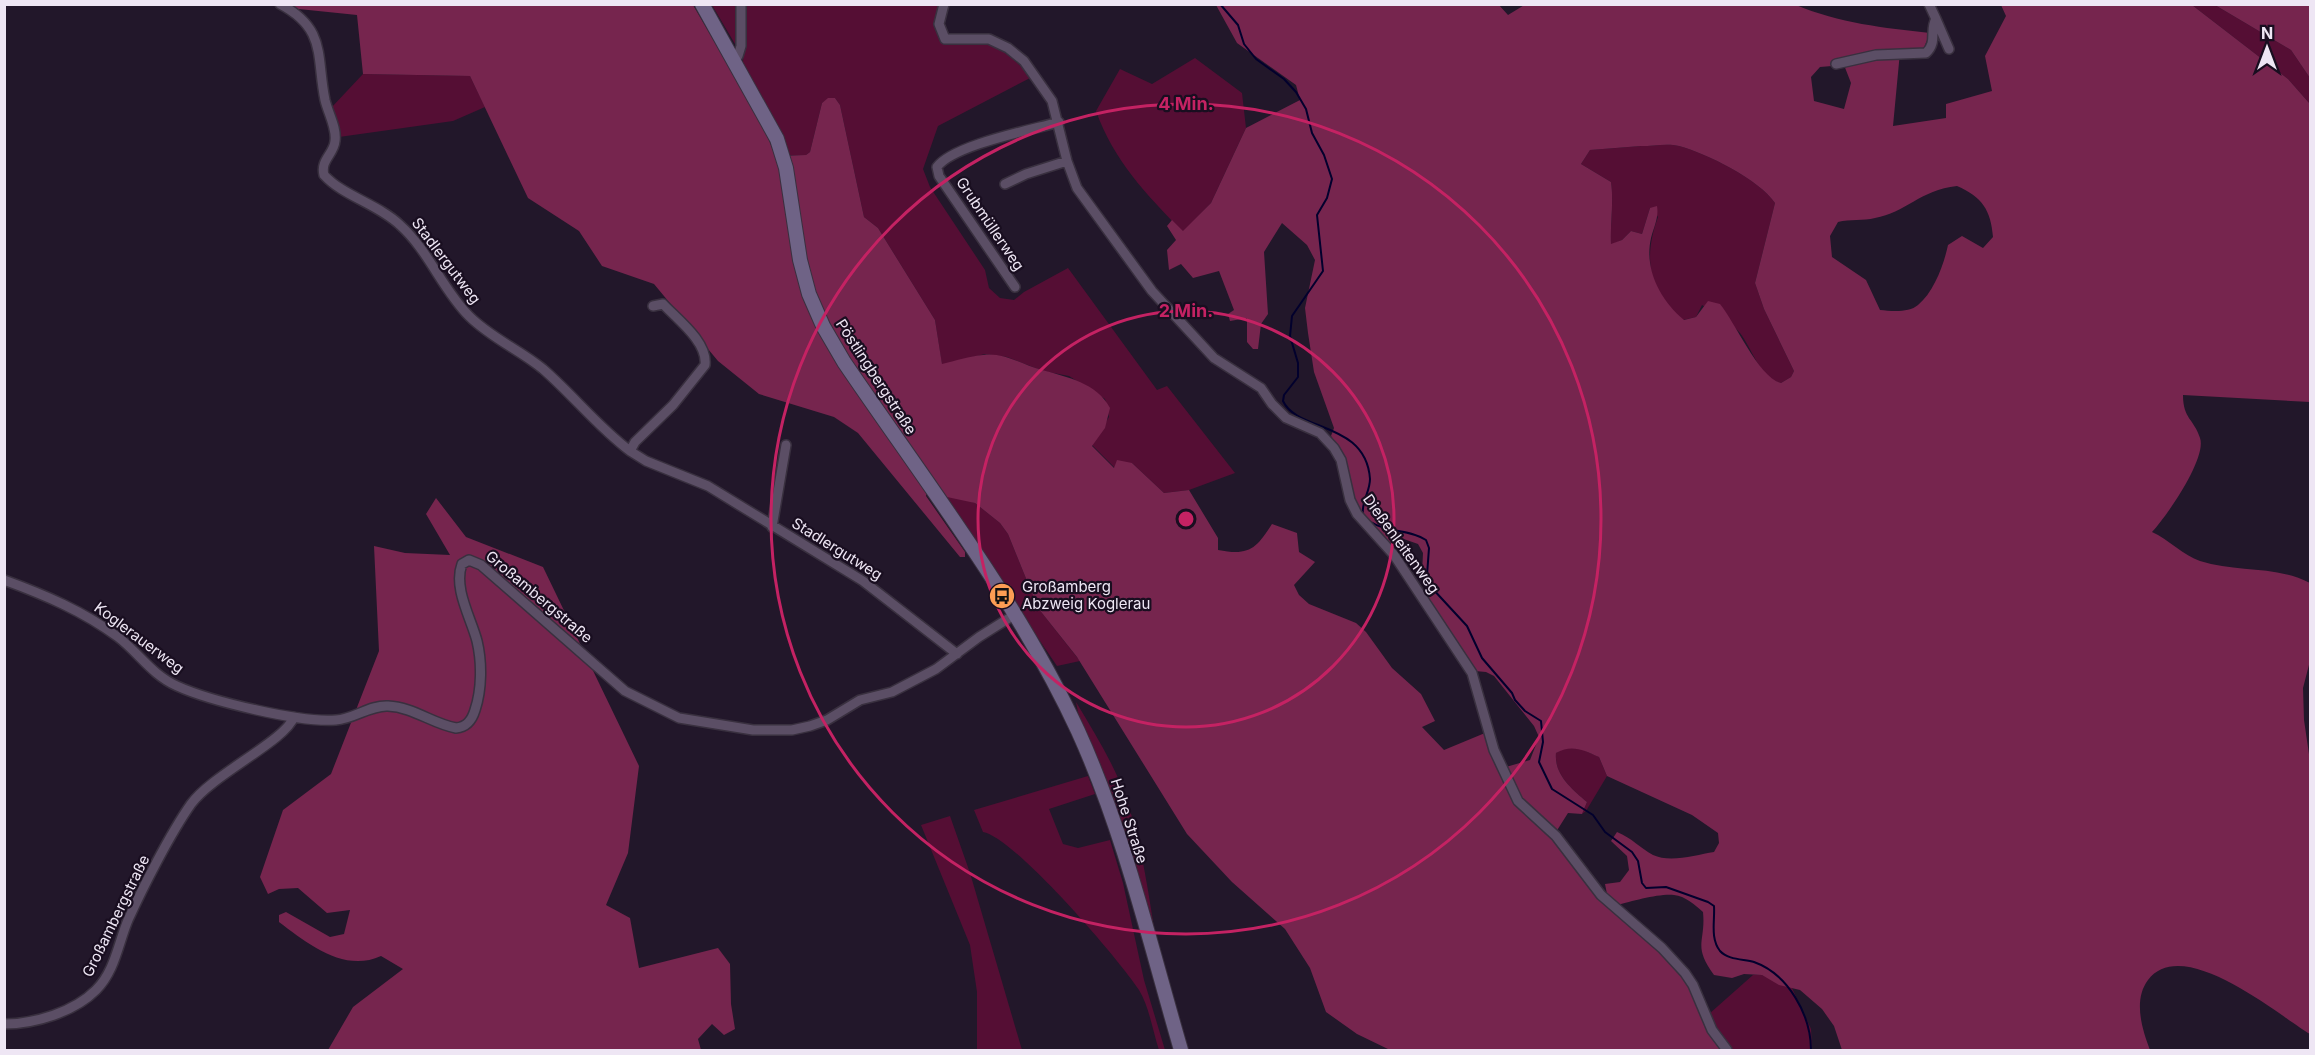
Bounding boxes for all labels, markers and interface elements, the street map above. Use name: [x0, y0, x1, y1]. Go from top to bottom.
north arrow: [2237, 18, 2297, 78]
text: N: [2261, 23, 2273, 43]
text: 4 Min.: [1158, 93, 1214, 114]
street label: Grubmüllerweg: [952, 173, 1029, 274]
street label: Stadlergutweg: [408, 214, 485, 308]
text: 2 Min.: [1159, 300, 1213, 321]
street label: Pöstlingbergstraße: [832, 315, 921, 438]
street label: Dießenleitenweg: [1359, 490, 1444, 597]
centre of rings: [1176, 509, 1196, 529]
street label: Stadlergutweg: [788, 513, 886, 584]
street label: Großambergstraße: [482, 546, 597, 647]
place label: Großamberg Abzweig Koglerau: [1022, 577, 1150, 613]
bus stop icon: Großamberg Abzweig Koglerau: [987, 581, 1017, 611]
street label: Koglerauerweg: [91, 598, 188, 678]
street label: Hohe Straße: [1107, 776, 1152, 866]
street label: Großambergstraße: [78, 851, 153, 980]

